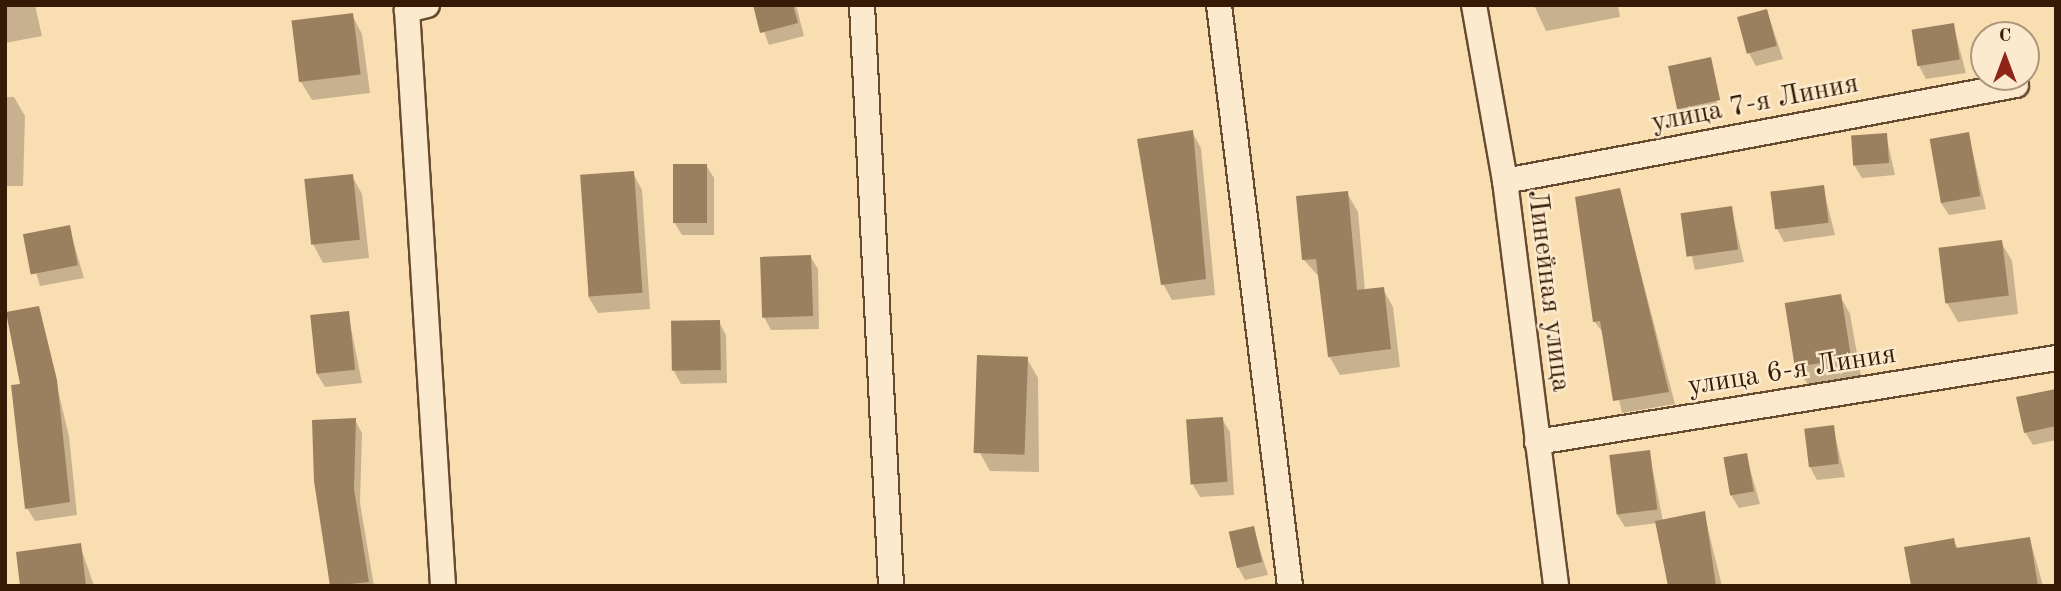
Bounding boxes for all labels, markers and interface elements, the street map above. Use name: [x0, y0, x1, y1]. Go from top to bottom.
north arrow: [1970, 21, 2040, 91]
text: С: [1999, 27, 2011, 46]
street label: улица 7-я Линия: [1649, 67, 1861, 141]
street label: Линейная улица: [1519, 188, 1577, 394]
street label: улица 6-я Линия: [1686, 338, 1898, 404]

